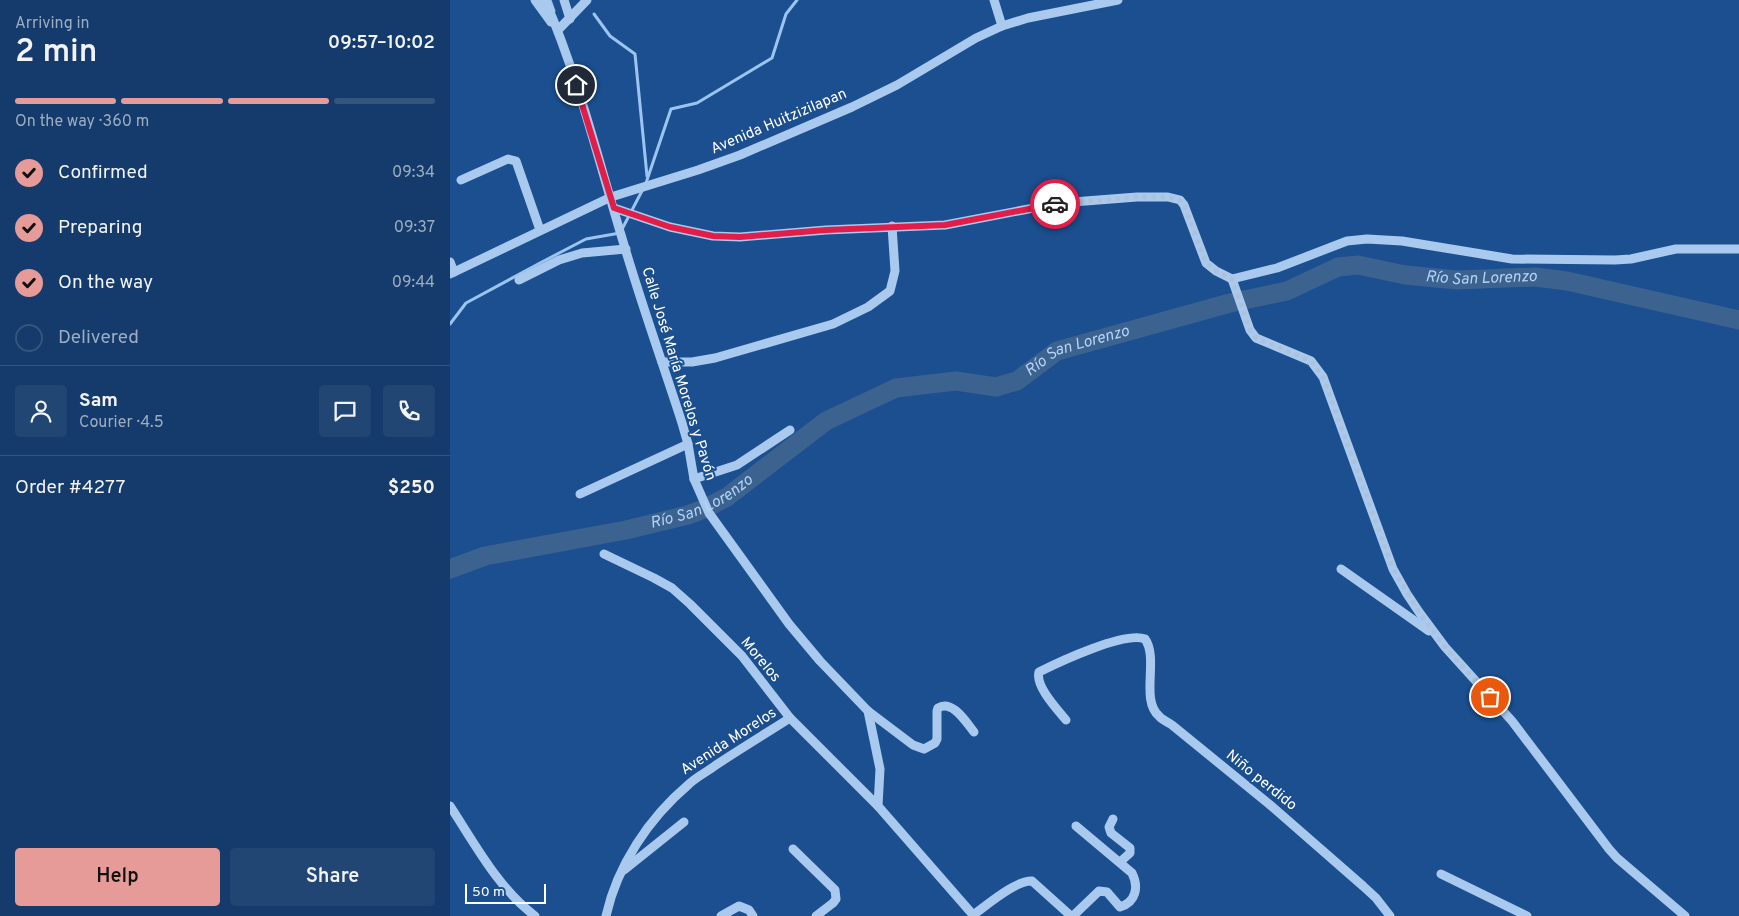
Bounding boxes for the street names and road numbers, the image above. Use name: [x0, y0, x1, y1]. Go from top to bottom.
street label: Avenida Huitzizilapan: [708, 85, 850, 159]
street label: Calle José María Morelos y Pavón: [636, 265, 720, 483]
street label: Morelos: [736, 634, 784, 686]
street label: Avenida Morelos: [678, 704, 780, 780]
street label: Niño perdido: [1222, 746, 1300, 816]

